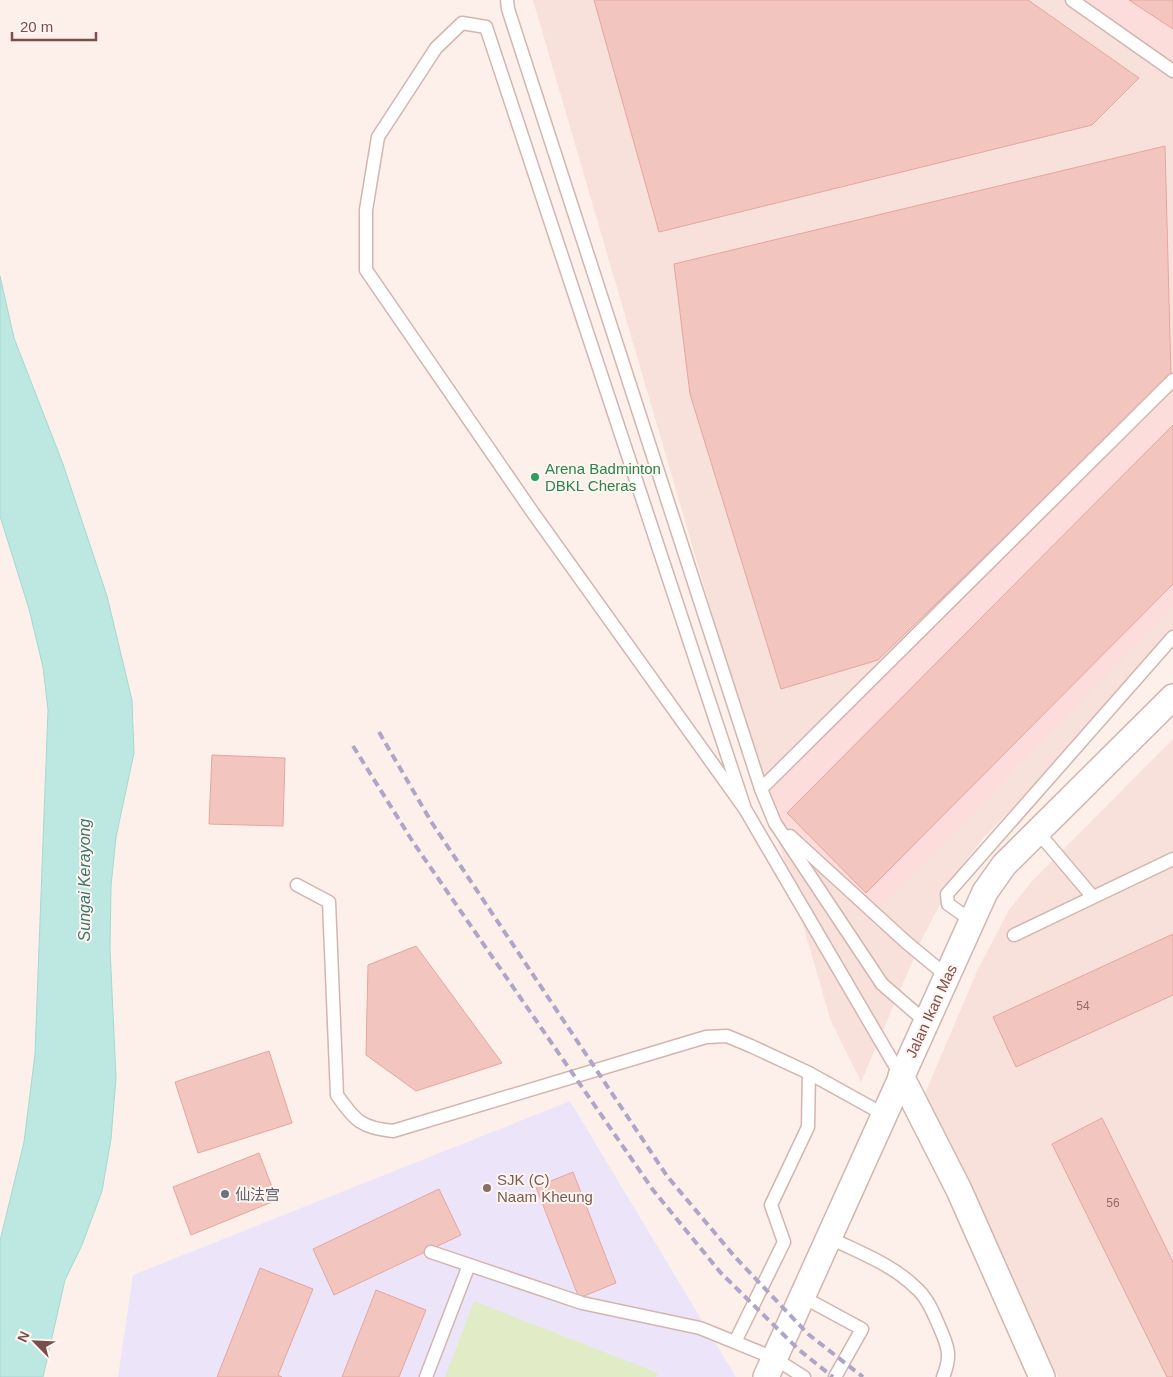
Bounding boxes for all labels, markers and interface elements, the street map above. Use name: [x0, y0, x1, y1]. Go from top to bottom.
scale bar: [12, 10, 96, 42]
text: 20 m: [20, 18, 53, 35]
place label: Arena Badminton DBKL Cheras: [545, 460, 661, 494]
marker: Arena Badminton DBKL Cheras: [529, 471, 541, 483]
water label: Sungai Kerayong: [76, 819, 93, 941]
street label: Jalan Ikan Mas: [902, 962, 960, 1060]
house number: 54: [1076, 999, 1090, 1013]
place label: SJK (C) Naam Kheung: [497, 1171, 593, 1205]
marker: SJK (C) Naam Kheung: [481, 1182, 493, 1194]
place label: 仙法宫: [235, 1186, 280, 1203]
marker: 仙法宫: [219, 1188, 231, 1200]
house number: 56: [1106, 1196, 1120, 1210]
north arrow: [10, 1317, 60, 1367]
text: N: [14, 1329, 32, 1345]

